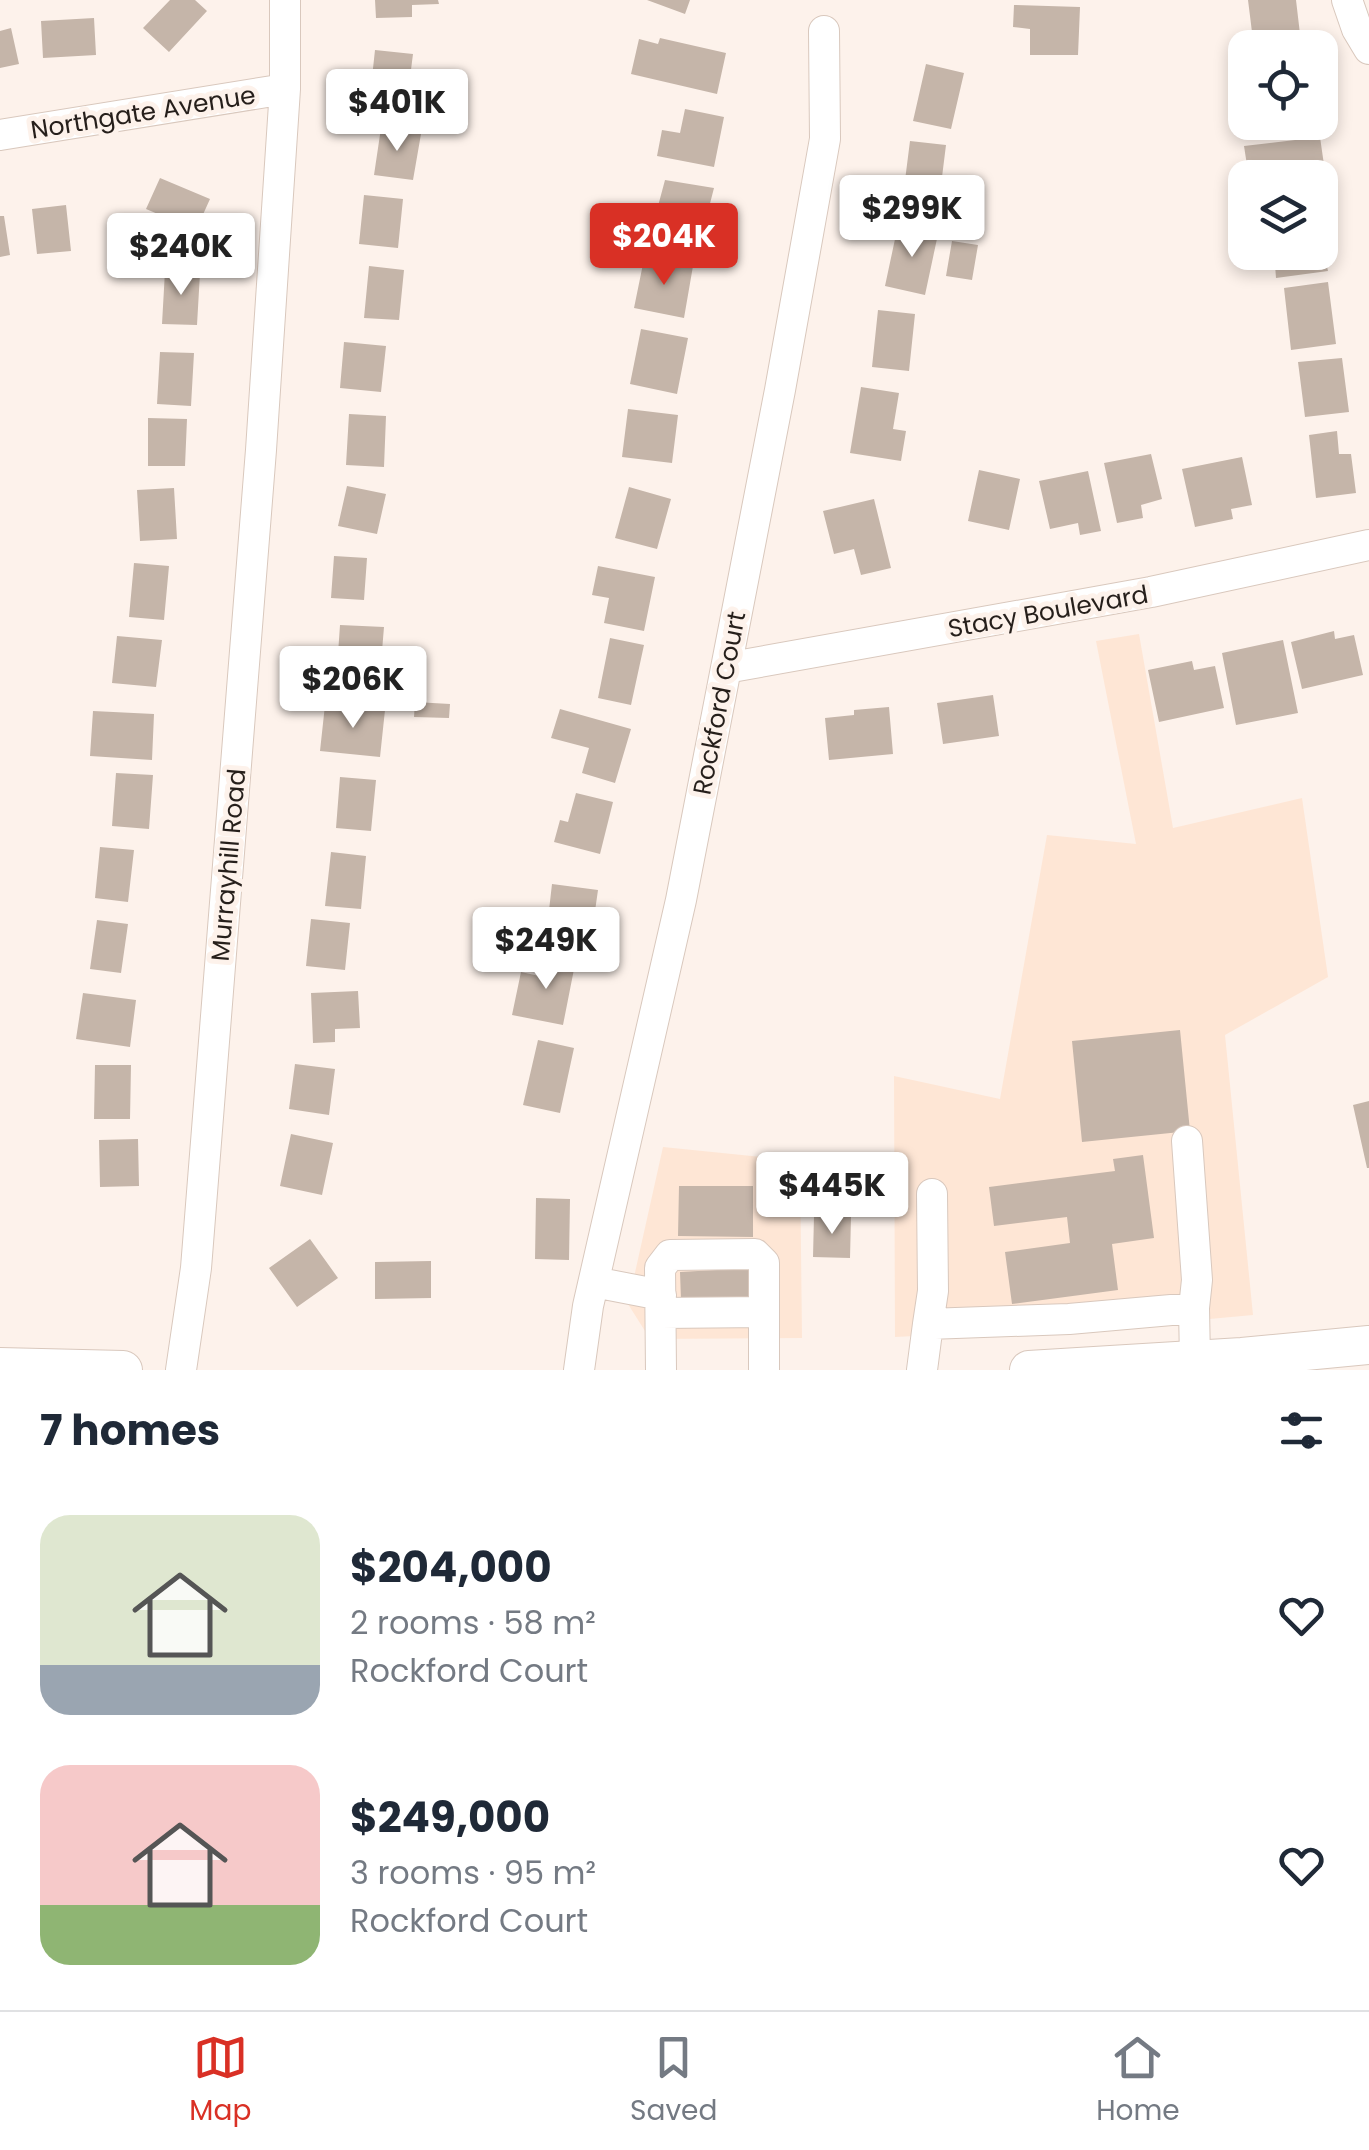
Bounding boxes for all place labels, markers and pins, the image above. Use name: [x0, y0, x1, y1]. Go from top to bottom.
pin: $401K: [327, 69, 467, 154]
pin: $299K: [842, 175, 982, 260]
pin: $204K: [594, 203, 734, 288]
pin: $240K: [111, 213, 251, 298]
pin: $206K: [283, 646, 423, 731]
pin: $249K: [476, 907, 616, 992]
pin: $445K: [762, 1152, 902, 1237]

